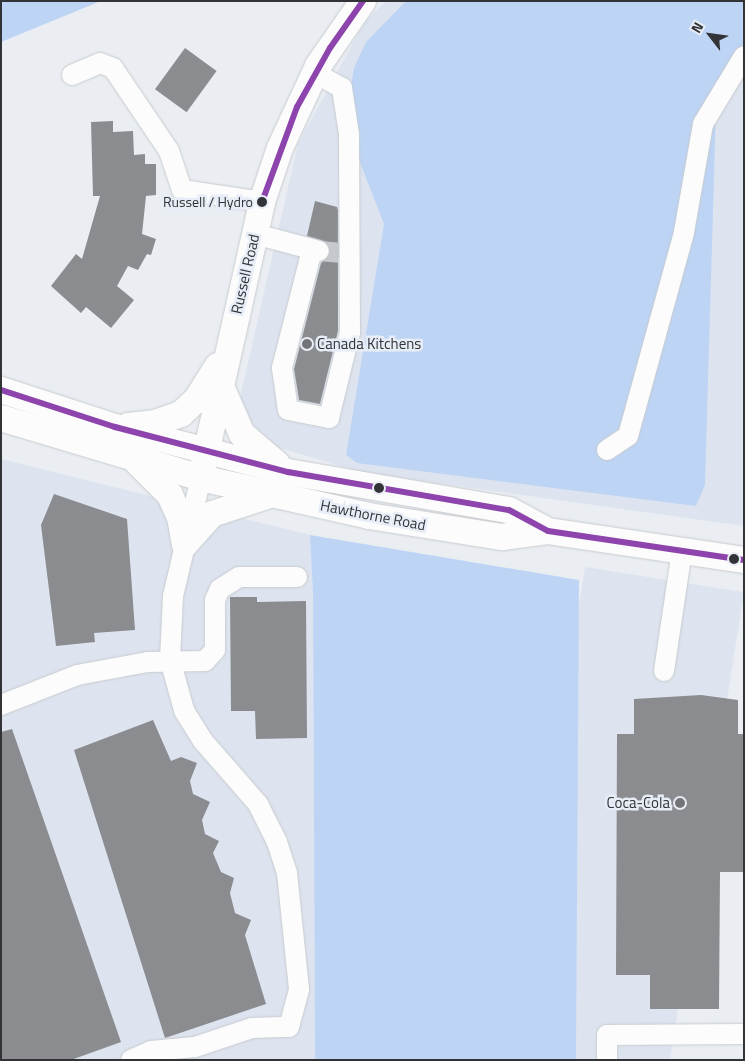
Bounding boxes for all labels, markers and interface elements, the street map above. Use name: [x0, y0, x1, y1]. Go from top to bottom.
north arrow: [685, 10, 735, 60]
text: N: [685, 18, 708, 37]
place label: Russell / Hydro: [163, 194, 253, 210]
marker: Russell / Hydro: [257, 197, 267, 207]
street label: Russell Road: [227, 232, 263, 316]
place label: Canada Kitchens: [317, 335, 421, 353]
marker: Canada Kitchens: [301, 338, 313, 350]
unlabelled marker: [374, 483, 384, 493]
street label: Hawthorne Road: [319, 496, 427, 534]
unlabelled marker: [729, 554, 739, 564]
place label: Coca-Cola: [607, 794, 670, 812]
marker: Coca-Cola: [674, 797, 686, 809]

